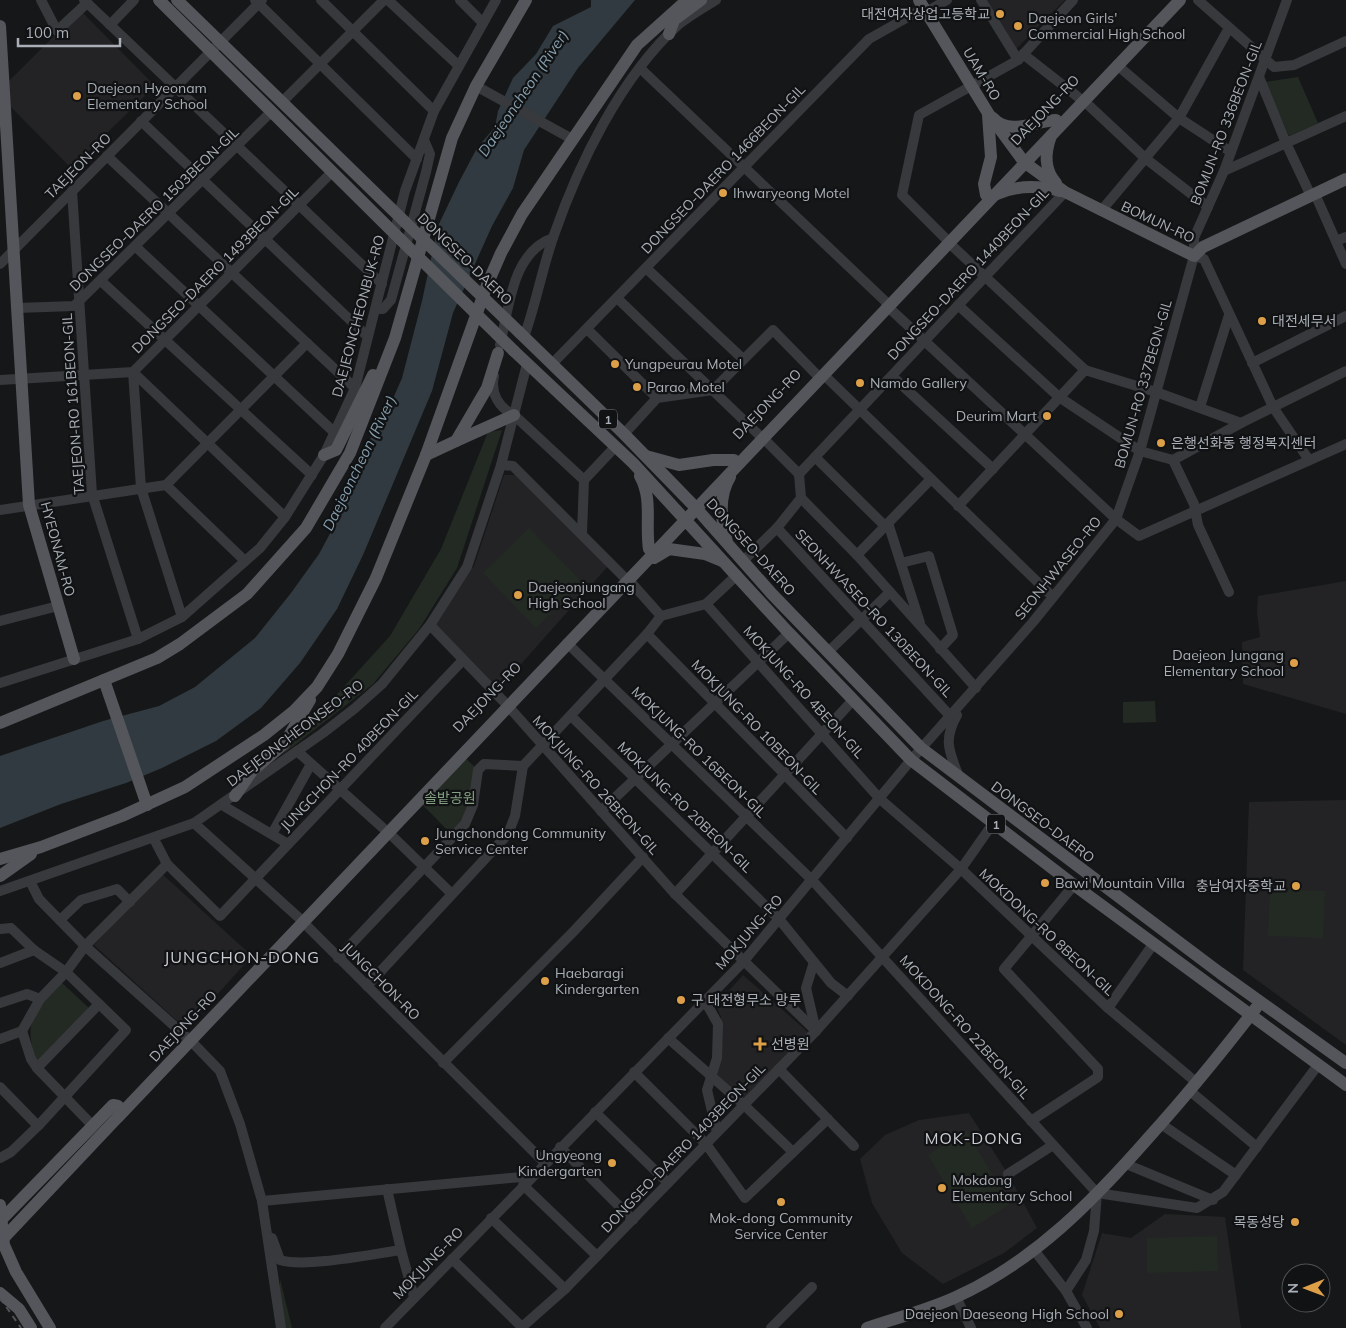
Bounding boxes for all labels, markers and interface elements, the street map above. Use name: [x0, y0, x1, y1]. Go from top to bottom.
place label: 대전여자상업고등학교: [861, 5, 990, 23]
marker: 대전여자상업고등학교: [994, 8, 1006, 20]
place label: Daejeon Girls' Commercial High School: [1028, 9, 1185, 43]
scale bar: [18, 15, 120, 47]
marker: Daejeon Girls' Commercial High School: [1012, 20, 1024, 32]
text: 100 m: [25, 23, 69, 42]
water label: Daejeoncheon (River): [474, 26, 572, 160]
street label: BOMUN-RO 336BEON-GIL: [1186, 38, 1266, 208]
street label: UAM-RO: [959, 44, 1005, 104]
street label: DAEJONG-RO: [1007, 71, 1083, 149]
place label: Daejeon Hyeonam Elementary School: [87, 79, 207, 113]
street label: DONGSEO-DAERO 1466BEON-GIL: [637, 80, 809, 257]
marker: Daejeon Hyeonam Elementary School: [71, 90, 83, 102]
street label: DONGSEO-DAERO 1503BEON-GIL: [66, 123, 243, 295]
street label: TAEJEON-RO: [41, 129, 115, 203]
street label: DONGSEO-DAERO 1493BEON-GIL: [128, 183, 302, 357]
place label: Ihwaryeong Motel: [733, 184, 850, 202]
street label: DONGSEO-DAERO 1440BEON-GIL: [883, 184, 1053, 364]
marker: Ihwaryeong Motel: [717, 187, 729, 199]
street label: BOMUN-RO: [1118, 197, 1198, 247]
street label: DONGSEO-DAERO: [414, 209, 516, 309]
street label: DAEJEONCHEONBUK-RO: [328, 233, 388, 399]
street label: BOMUN-RO 337BEON-GIL: [1110, 297, 1176, 470]
street label: TAEJEON-RO 161BEON-GIL: [58, 312, 88, 495]
place label: 대전세무서: [1272, 312, 1336, 330]
marker: 대전세무서: [1256, 315, 1268, 327]
place label: Yungpeurau Motel: [624, 355, 742, 373]
marker: Yungpeurau Motel: [609, 358, 621, 370]
street label: DAEJONG-RO: [729, 365, 805, 443]
place label: Namdo Gallery: [870, 374, 968, 392]
marker: Namdo Gallery: [854, 377, 866, 389]
place label: Parao Motel: [647, 378, 725, 396]
marker: Parao Motel: [631, 381, 643, 393]
water label: Daejeoncheon (River): [318, 392, 400, 534]
place label: Deurim Mart: [956, 407, 1037, 425]
road number: 1: [599, 409, 617, 428]
marker: Deurim Mart: [1041, 410, 1053, 422]
place label: 은행선화동 행정복지센터: [1171, 434, 1316, 452]
marker: 은행선화동 행정복지센터: [1155, 437, 1167, 449]
street label: DONGSEO-DAERO: [703, 495, 799, 599]
street label: HYEONAM-RO: [37, 500, 79, 598]
street label: SEONHWASEO-RO: [1011, 513, 1105, 623]
street label: SEONHWASEO-RO 130BEON-GIL: [791, 525, 957, 701]
place label: Daejeonjungang High School: [528, 578, 635, 612]
marker: Daejeonjungang High School: [512, 589, 524, 601]
street label: MOKJUNG-RO 4BEON-GIL: [740, 622, 869, 762]
place label: Daejeon Jungang Elementary School: [1164, 646, 1284, 680]
street label: MOKJUNG-RO 10BEON-GIL: [688, 656, 827, 799]
marker: Daejeon Jungang Elementary School: [1288, 657, 1300, 669]
street label: DAEJONG-RO: [449, 658, 525, 736]
street label: DAEJEONCHEONSEO-RO: [223, 676, 367, 790]
street label: MOKJUNG-RO 16BEON-GIL: [628, 683, 771, 822]
street label: JUNGCHON-RO 40BEON-GIL: [276, 685, 422, 835]
street label: MOKJUNG-RO 26BEON-GIL: [529, 712, 663, 859]
street label: MOKJUNG-RO 20BEON-GIL: [614, 738, 757, 877]
street label: DONGSEO-DAERO: [988, 777, 1098, 867]
park label: 솔밭공원: [424, 789, 476, 807]
road number: 1: [987, 814, 1005, 834]
place label: Jungchondong Community Service Center: [435, 824, 607, 858]
marker: Jungchondong Community Service Center: [419, 835, 431, 847]
street label: MOKDONG-RO 8BEON-GIL: [976, 865, 1119, 1000]
place label: Bawi Mountain Villa: [1055, 874, 1185, 892]
marker: Bawi Mountain Villa: [1039, 877, 1051, 889]
place label: 충남여자중학교: [1196, 877, 1286, 895]
marker: 충남여자중학교: [1290, 880, 1302, 892]
street label: MOKJUNG-RO: [711, 891, 787, 973]
street label: JUNGCHON-RO: [338, 938, 424, 1024]
district label: JUNGCHON-DONG: [164, 947, 320, 967]
street label: MOKDONG-RO 22BEON-GIL: [896, 951, 1034, 1103]
place label: Haebaragi Kindergarten: [555, 964, 639, 998]
marker: Haebaragi Kindergarten: [539, 975, 551, 987]
street label: DAEJONG-RO: [145, 986, 221, 1066]
place label: 구 대전형무소 망루: [691, 991, 801, 1009]
marker: 구 대전형무소 망루: [675, 994, 687, 1006]
place label: 선병원: [771, 1035, 810, 1053]
marker: 선병원: [753, 1037, 767, 1051]
street label: DONGSEO-DAERO 1403BEON-GIL: [597, 1059, 769, 1236]
district label: MOK-DONG: [925, 1128, 1023, 1148]
place label: Ungyeong Kindergarten: [518, 1146, 602, 1180]
marker: Ungyeong Kindergarten: [606, 1157, 618, 1169]
place label: Mokdong Elementary School: [952, 1171, 1072, 1205]
marker: Mokdong Elementary School: [936, 1182, 948, 1194]
marker: Mok-dong Community Service Center: [775, 1196, 787, 1208]
place label: Mok-dong Community Service Center: [709, 1209, 853, 1243]
place label: 목동성당: [1233, 1213, 1285, 1231]
marker: 목동성당: [1289, 1216, 1301, 1228]
street label: MOKJUNG-RO: [389, 1223, 467, 1303]
north arrow: [1281, 1263, 1331, 1313]
text: N: [1284, 1283, 1302, 1294]
place label: Daejeon Daeseong High School: [905, 1305, 1109, 1323]
marker: Daejeon Daeseong High School: [1113, 1308, 1125, 1320]

